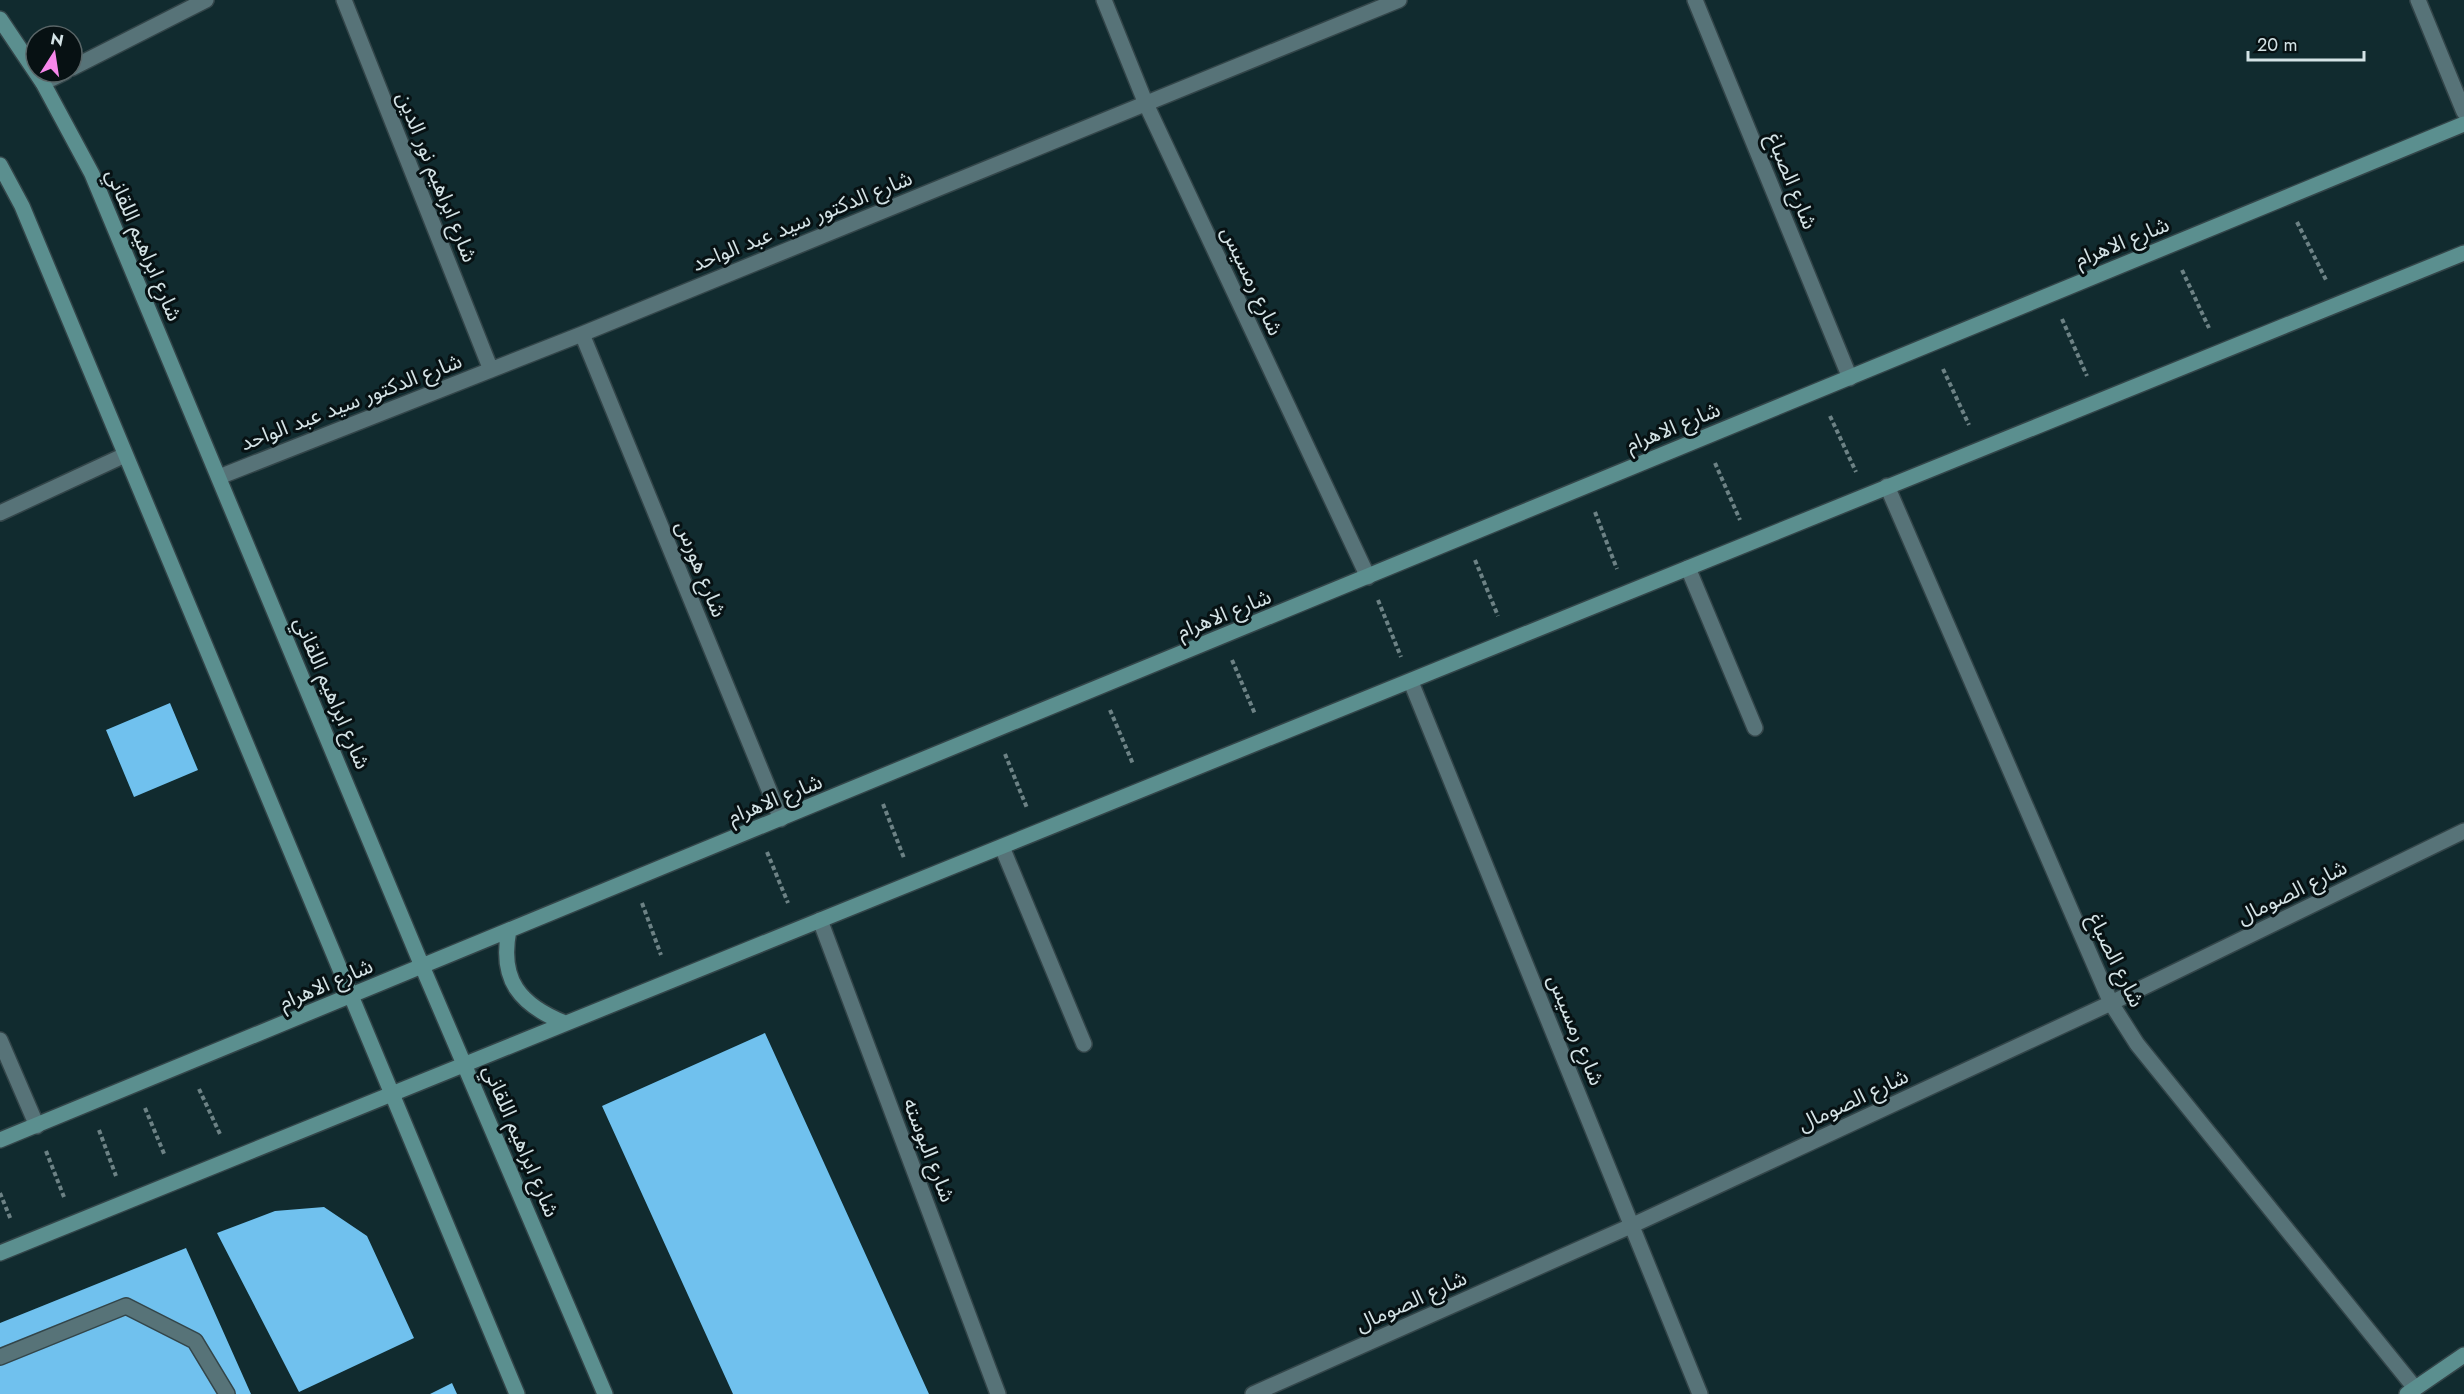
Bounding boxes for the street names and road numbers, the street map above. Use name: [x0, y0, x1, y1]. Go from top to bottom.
street label: شارع ابراهيم نور الدين: [389, 87, 485, 267]
street label: شارع الصباغ: [1759, 128, 1825, 234]
street label: شارع الدكتور سيد عبد الواحد: [687, 163, 917, 279]
street label: شارع ابراهيم اللقاني: [98, 164, 190, 326]
street label: شارع الاهرام: [2070, 209, 2174, 275]
street label: شارع رمسيس: [1214, 221, 1290, 341]
street label: شارع الدكتور سيد عبد الواحد: [236, 346, 466, 458]
street label: شارع الاهرام: [1621, 394, 1725, 460]
street label: شارع هورس: [668, 516, 734, 622]
street label: شارع الاهرام: [1172, 581, 1276, 647]
street label: شارع ابراهيم اللقاني: [286, 612, 378, 774]
street label: شارع الاهرام: [723, 766, 827, 832]
street label: شارع الصومال: [2232, 852, 2352, 932]
street label: شارع الصباغ: [2080, 908, 2152, 1012]
street label: شارع الاهرام: [274, 951, 378, 1018]
street label: شارع رمسيس: [1540, 970, 1612, 1090]
street label: شارع ابراهيم اللقاني: [475, 1060, 567, 1222]
street label: شارع الصومال: [1793, 1061, 1913, 1139]
street label: شارع البوسته: [895, 1094, 963, 1206]
street label: شارع الصومال: [1350, 1263, 1472, 1339]

